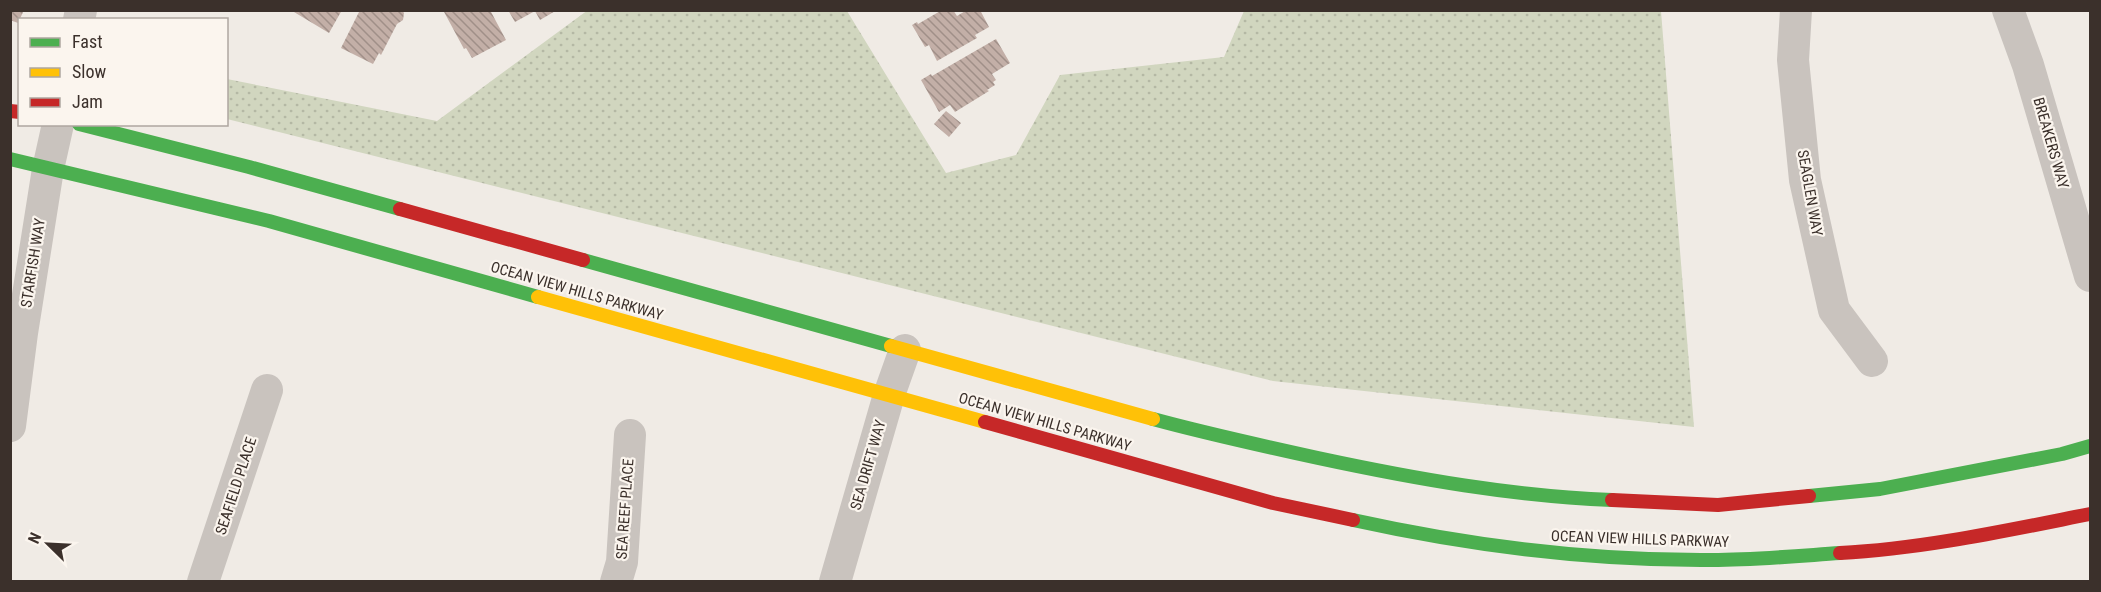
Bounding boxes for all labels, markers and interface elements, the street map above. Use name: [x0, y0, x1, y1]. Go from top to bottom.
legend: [18, 18, 228, 126]
text: Fast: [72, 31, 103, 52]
text: Slow: [72, 61, 107, 82]
text: Jam: [72, 91, 103, 112]
street label: BREAKERS WAY: [2029, 95, 2073, 191]
street label: SEAGLEN WAY: [1794, 149, 1826, 237]
street label: STARFISH WAY: [17, 217, 49, 309]
street label: OCEAN VIEW HILLS PARKWAY: [489, 258, 665, 324]
street label: OCEAN VIEW HILLS PARKWAY: [957, 389, 1133, 455]
street label: SEA DRIFT WAY: [847, 418, 889, 512]
street label: SEAFIELD PLACE: [212, 435, 260, 537]
street label: SEA REEF PLACE: [612, 458, 638, 560]
north arrow: [18, 514, 78, 574]
street label: OCEAN VIEW HILLS PARKWAY: [1551, 527, 1730, 551]
text: N: [24, 530, 45, 546]

